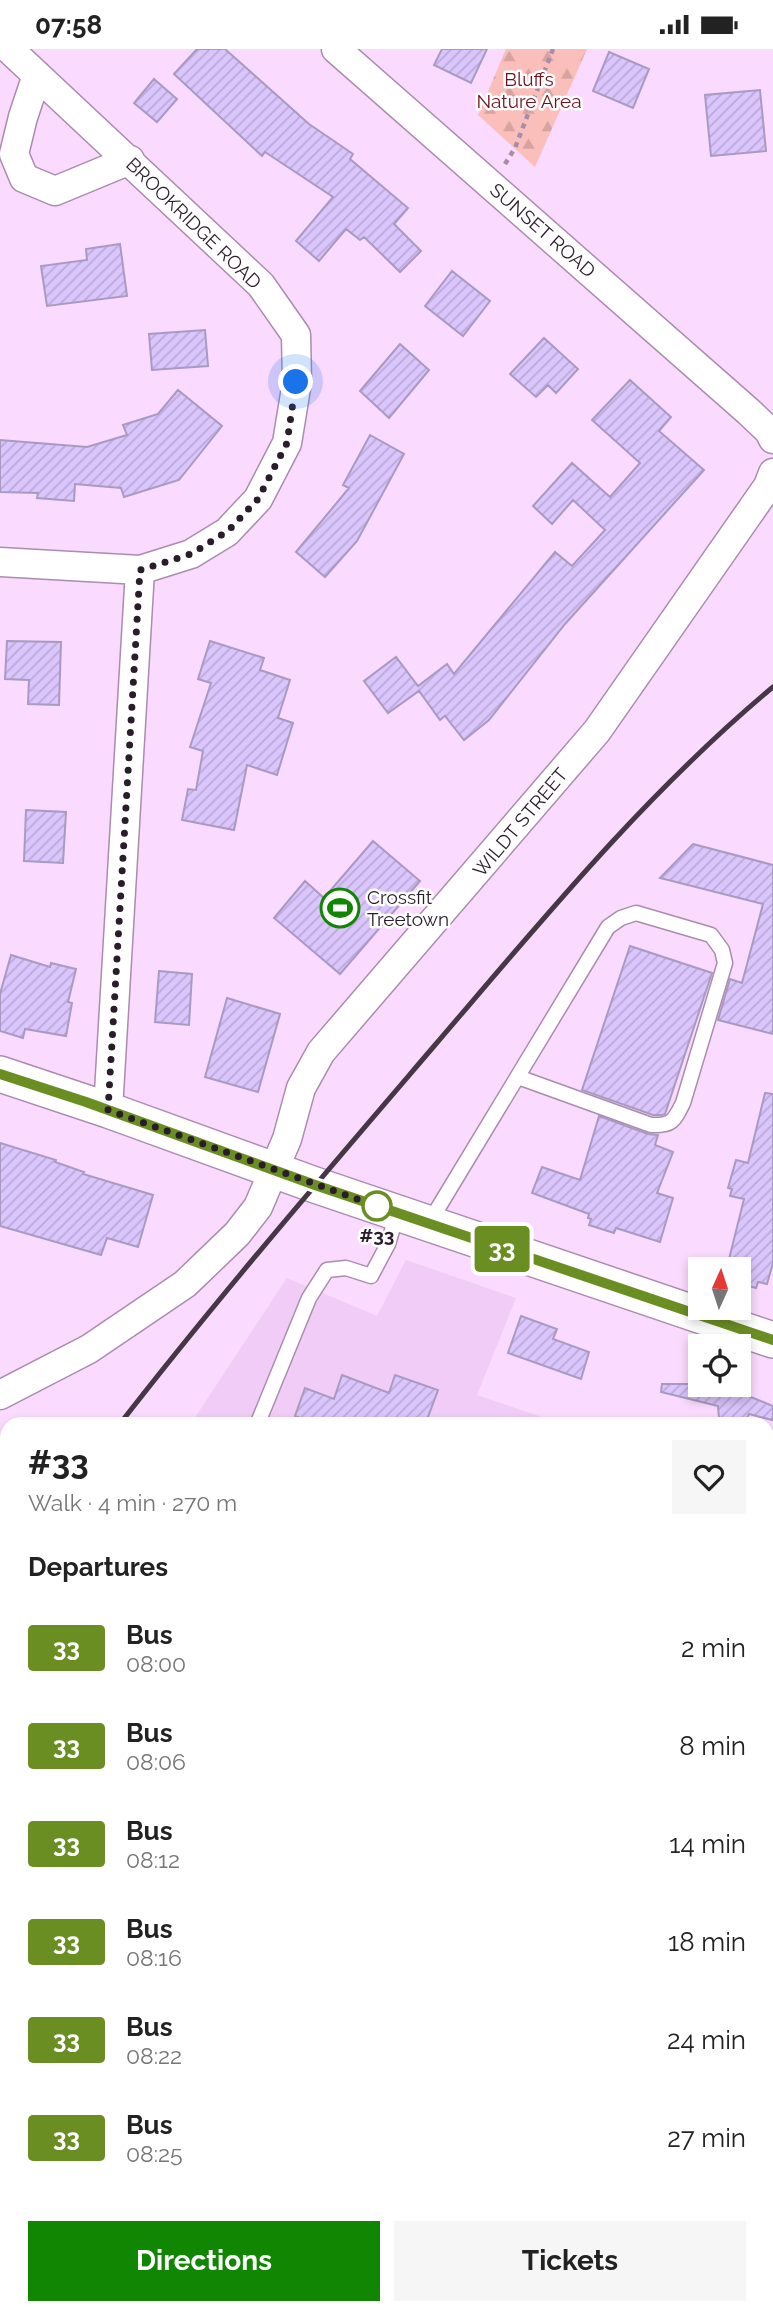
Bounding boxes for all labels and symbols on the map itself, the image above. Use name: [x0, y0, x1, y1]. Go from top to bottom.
park label: Bluffs Nature Area: [477, 68, 582, 112]
street label: BROOKRIDGE ROAD: [122, 153, 266, 293]
street label: SUNSET ROAD: [486, 178, 600, 282]
your location: [278, 364, 313, 399]
street label: WILDT STREET: [468, 763, 572, 881]
place label: Crossfit Treetown: [367, 886, 449, 930]
sports icon: Crossfit Treetown: [319, 887, 361, 929]
marker: #33: [362, 1191, 392, 1221]
place label: #33: [360, 1224, 394, 1246]
line badge: 33: [470, 1226, 534, 1272]
north arrow: [688, 1257, 751, 1319]

